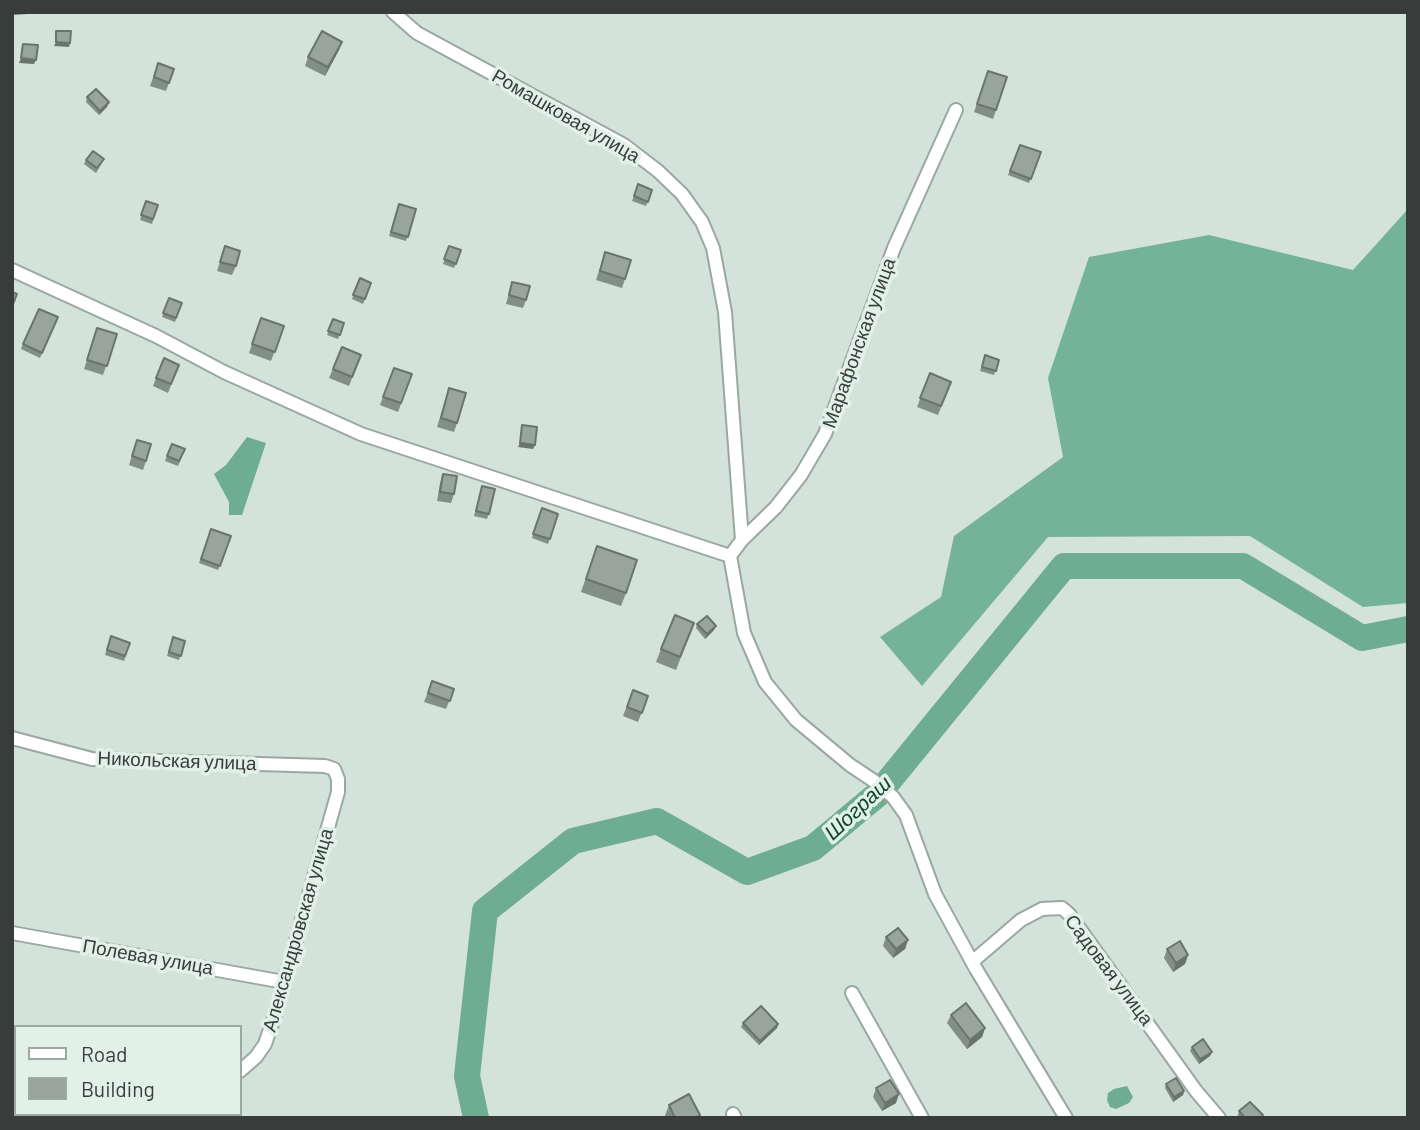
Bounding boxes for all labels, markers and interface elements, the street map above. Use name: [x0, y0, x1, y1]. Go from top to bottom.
street label: Ромашковая улица: [488, 64, 644, 168]
street label: Марафонская улица: [818, 255, 900, 431]
street label: Никольская улица: [97, 747, 257, 775]
water label: Шограш: [819, 771, 897, 845]
street label: Александровская улица: [258, 826, 338, 1034]
street label: Садовая улица: [1060, 910, 1158, 1030]
street label: Полевая улица: [81, 934, 215, 980]
legend: [14, 1025, 242, 1116]
text: Road: [81, 1041, 127, 1066]
text: Building: [81, 1076, 155, 1101]

